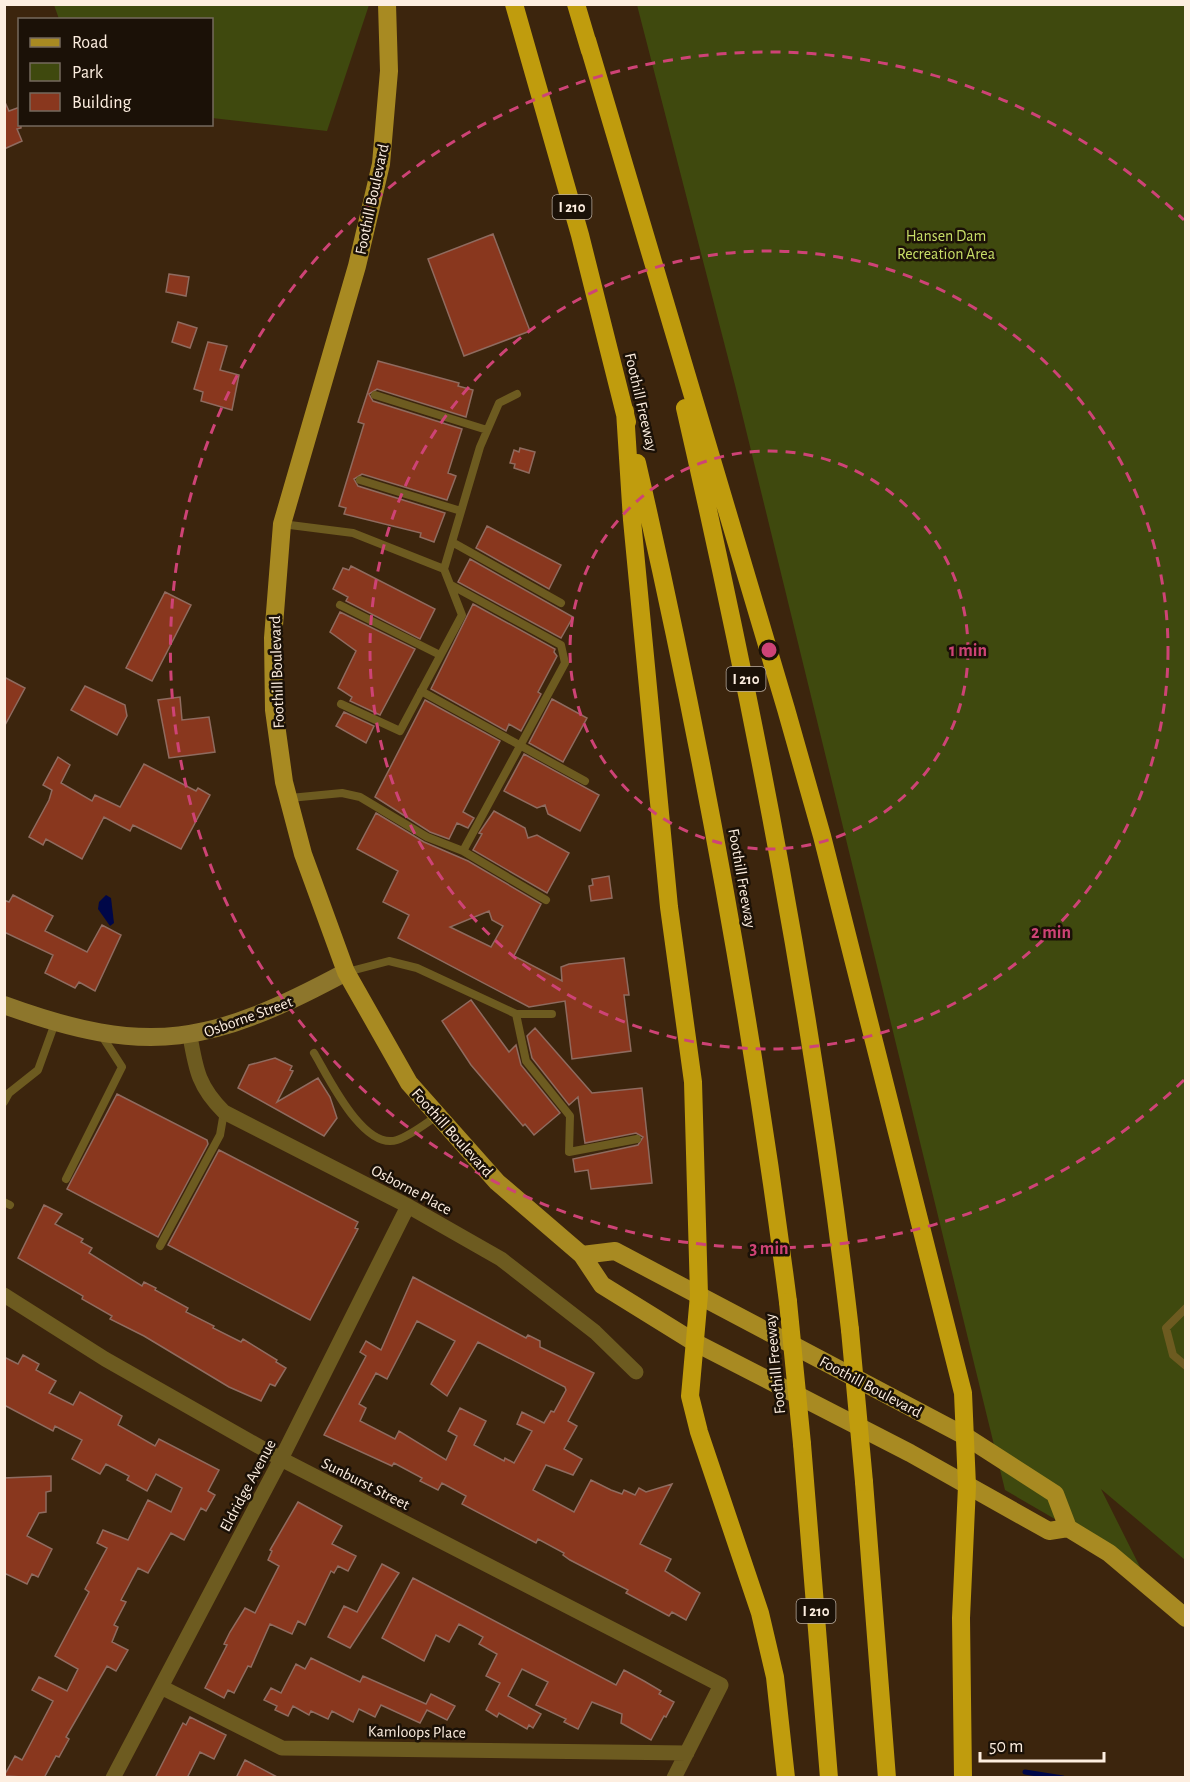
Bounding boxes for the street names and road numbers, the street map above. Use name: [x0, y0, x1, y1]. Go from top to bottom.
street label: Foothill Boulevard: [352, 142, 392, 256]
road number: I 210: [552, 195, 592, 219]
street label: Foothill Freeway: [621, 351, 660, 453]
street label: Foothill Boulevard: [267, 615, 287, 729]
road number: I 210: [726, 667, 766, 691]
street label: Foothill Freeway: [724, 827, 759, 929]
street label: Osborne Street: [202, 993, 295, 1040]
street label: Foothill Boulevard: [409, 1085, 496, 1180]
street label: Osborne Place: [369, 1162, 454, 1218]
street label: Foothill Freeway: [762, 1313, 789, 1415]
street label: Foothill Boulevard: [817, 1353, 924, 1420]
street label: Eldridge Avenue: [217, 1437, 279, 1534]
street label: Sunburst Street: [319, 1455, 412, 1513]
road number: I 210: [796, 1599, 836, 1623]
street label: Kamloops Place: [368, 1723, 466, 1741]

